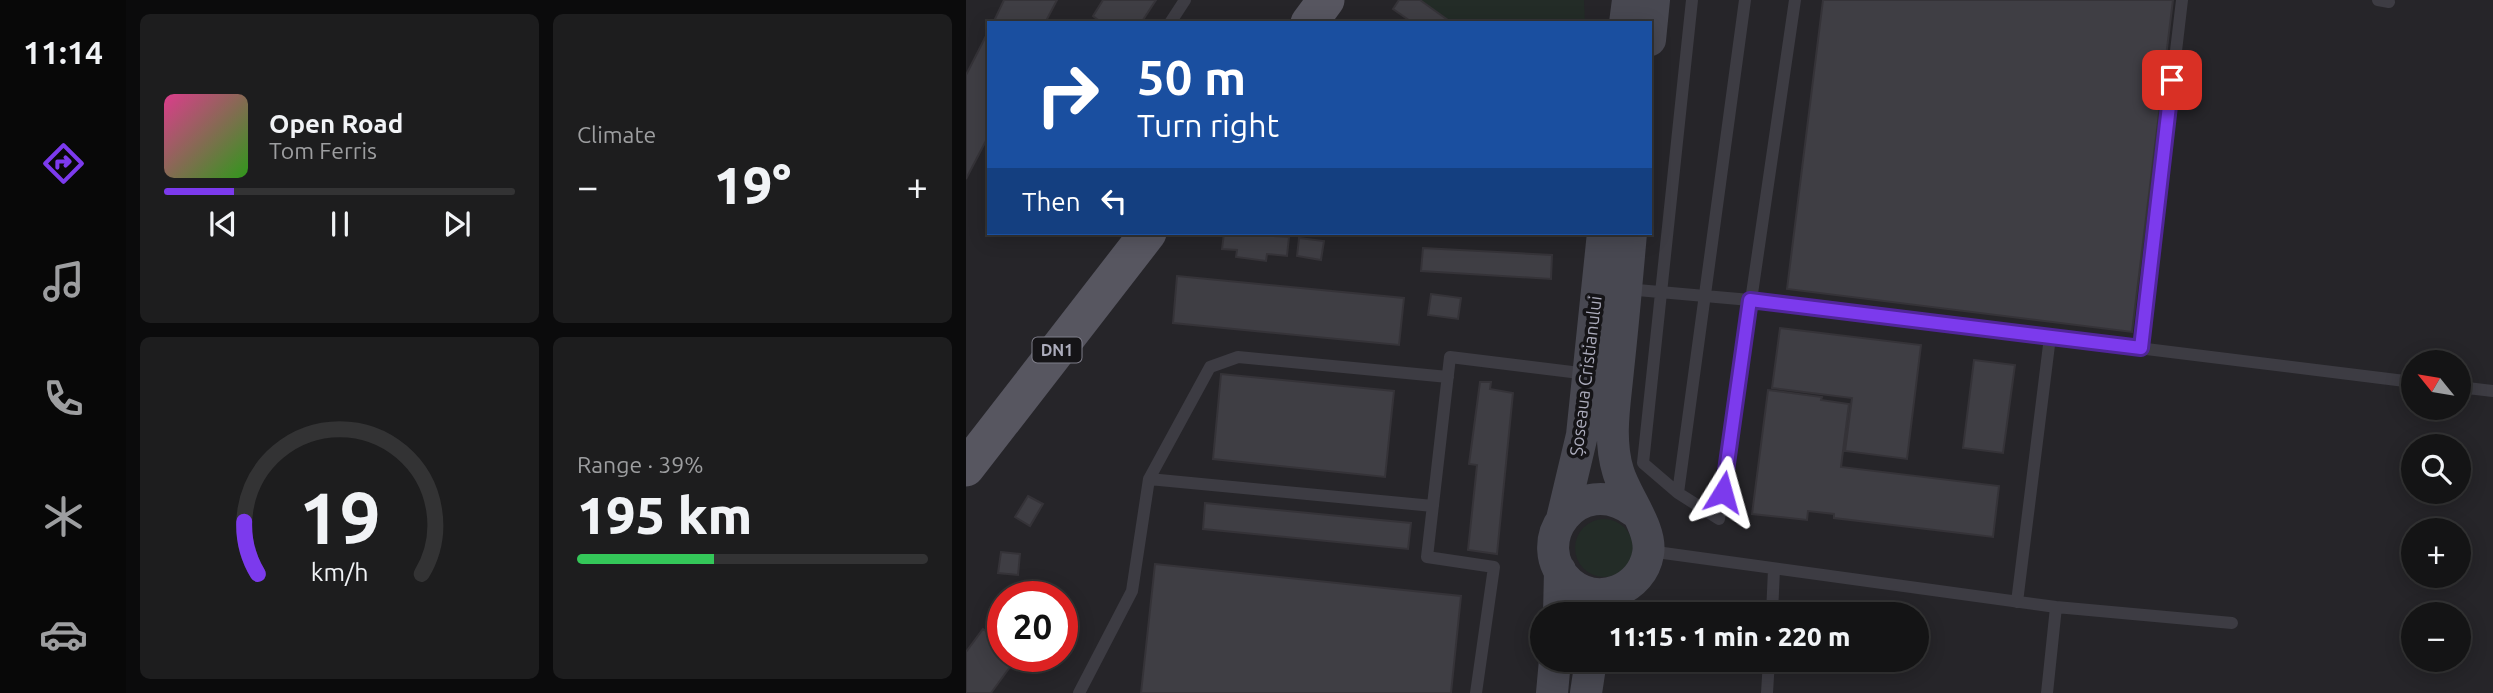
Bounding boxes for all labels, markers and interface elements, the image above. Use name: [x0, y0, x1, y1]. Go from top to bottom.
text: 11:14: [23, 34, 103, 70]
icon: right: [1022, 49, 1113, 140]
text: 50 m: [1137, 49, 1246, 104]
pin: [2142, 50, 2202, 110]
icon: arrive: [2153, 61, 2191, 99]
text: Turn right: [1137, 107, 1279, 143]
text: Open Road: [269, 109, 403, 138]
text: Climate: [577, 122, 656, 147]
text: Tom Ferris: [269, 138, 377, 163]
icon: directions: [39, 139, 88, 188]
text: 19°: [714, 156, 791, 214]
text: −: [577, 165, 598, 207]
text: +: [907, 165, 928, 207]
icon: left: [1095, 182, 1133, 220]
text: Then: [1022, 187, 1081, 216]
icon: previous: [204, 205, 242, 243]
icon: pause: [321, 205, 359, 243]
icon: next: [438, 205, 476, 243]
icon: music: [39, 257, 88, 306]
street label: Șoseaua Cristianului: [1565, 295, 1605, 457]
road number: DN1: [1032, 338, 1082, 362]
north arrow: [2401, 350, 2471, 420]
map controls: [2401, 350, 2471, 672]
icon: phone: [39, 374, 88, 423]
button: search: [2401, 434, 2471, 504]
text: Range · 39%: [577, 452, 704, 477]
position arrow: [1686, 455, 1760, 529]
text: 19: [298, 476, 381, 558]
text: 195 km: [577, 486, 752, 544]
icon: climate: [39, 492, 88, 541]
button: +: [2401, 518, 2471, 588]
text: km/h: [311, 558, 368, 586]
speed limit sign: 20: [987, 581, 1078, 672]
button: −: [2401, 602, 2471, 672]
icon: car: [39, 610, 88, 659]
text: 11:15 · 1 min · 220 m: [1609, 622, 1850, 651]

